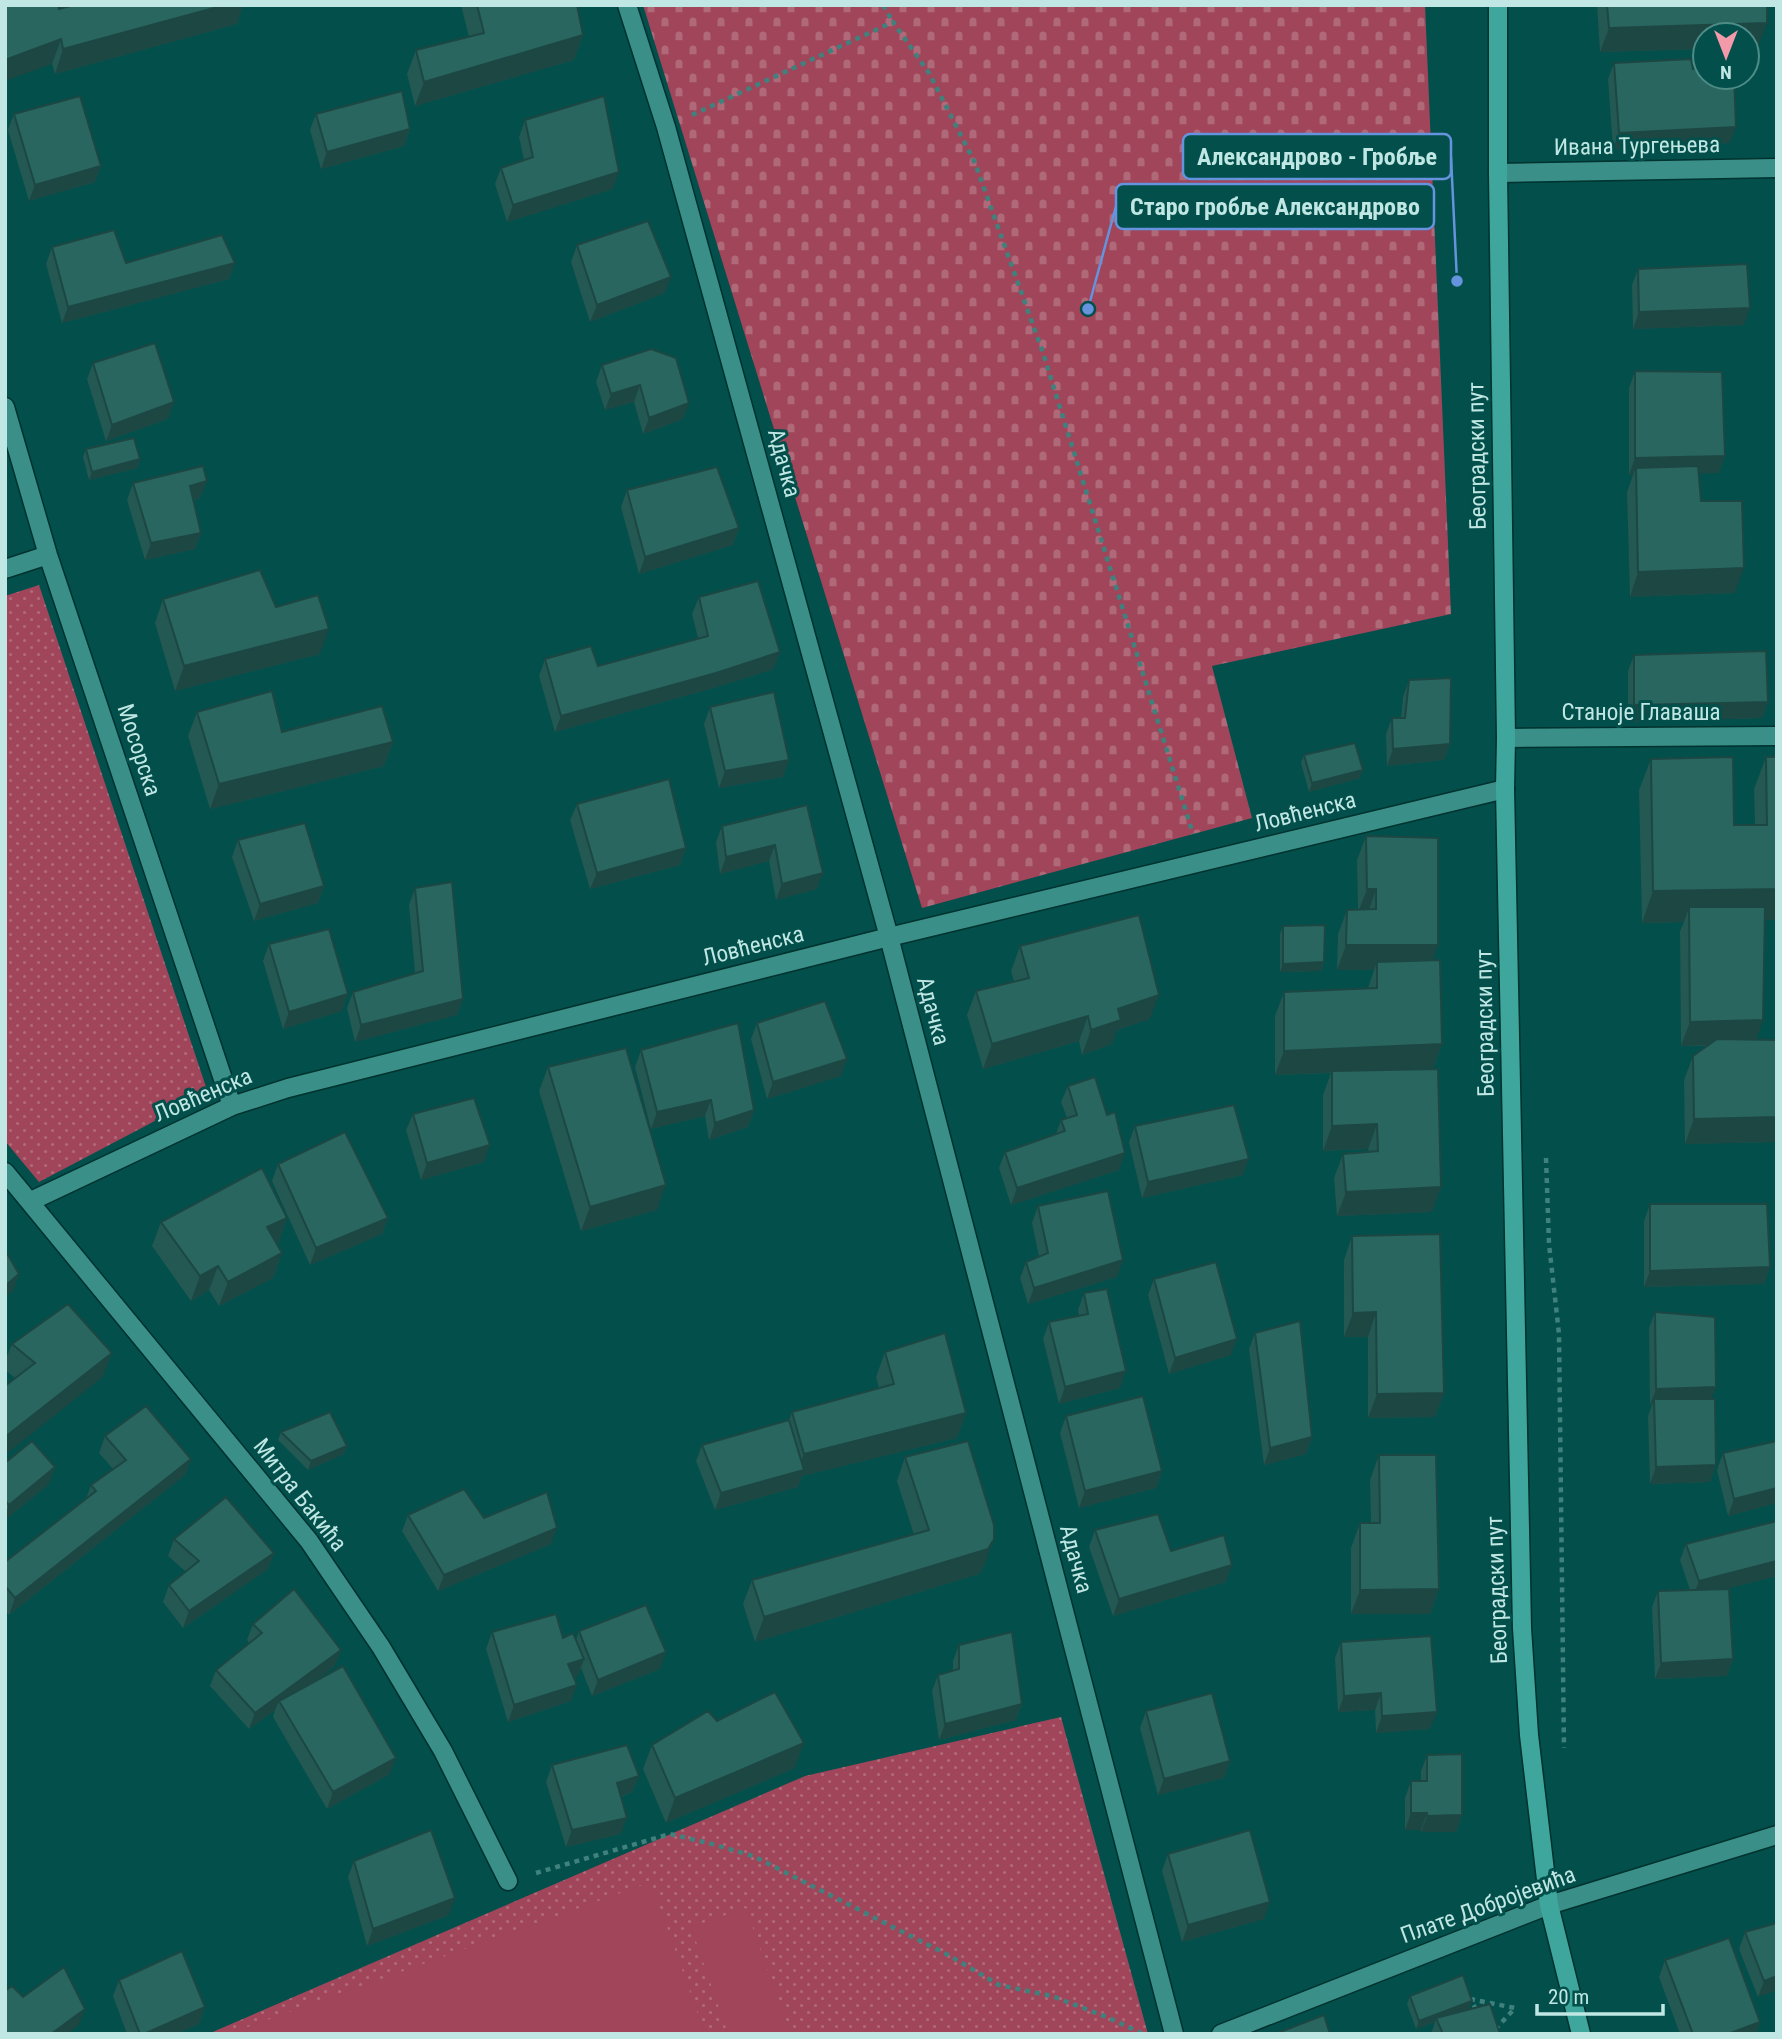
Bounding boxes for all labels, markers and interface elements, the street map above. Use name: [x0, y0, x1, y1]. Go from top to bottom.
north arrow: [1691, 21, 1761, 91]
text: N: [1720, 61, 1732, 84]
street label: Ивана Тургењева: [1554, 131, 1720, 161]
callout: Александрово - Гробље: [1183, 134, 1451, 179]
text: Александрово - Гробље: [1197, 143, 1437, 171]
callout: Старо гробље Александрово: [1116, 184, 1434, 229]
text: Старо гробље Александрово: [1130, 193, 1420, 221]
street label: Београдски пут: [1462, 382, 1492, 530]
street label: Адачка: [762, 426, 806, 500]
street label: Станоје Главаша: [1561, 699, 1721, 726]
street label: Мосорска: [111, 701, 167, 799]
street label: Ловћенска: [1251, 786, 1359, 838]
street label: Ловћенска: [699, 920, 807, 972]
street label: Београдски пут: [1470, 949, 1500, 1097]
street label: Адачка: [911, 974, 955, 1048]
street label: Ловћенска: [150, 1062, 256, 1128]
street label: Митра Бакића: [248, 1433, 352, 1557]
street label: Београдски пут: [1481, 1515, 1513, 1664]
street label: Адачка: [1054, 1522, 1098, 1596]
street label: Плате Добројевића: [1397, 1861, 1579, 1949]
scale bar: [1537, 1972, 1663, 2016]
text: 20 m: [1548, 1985, 1589, 2009]

